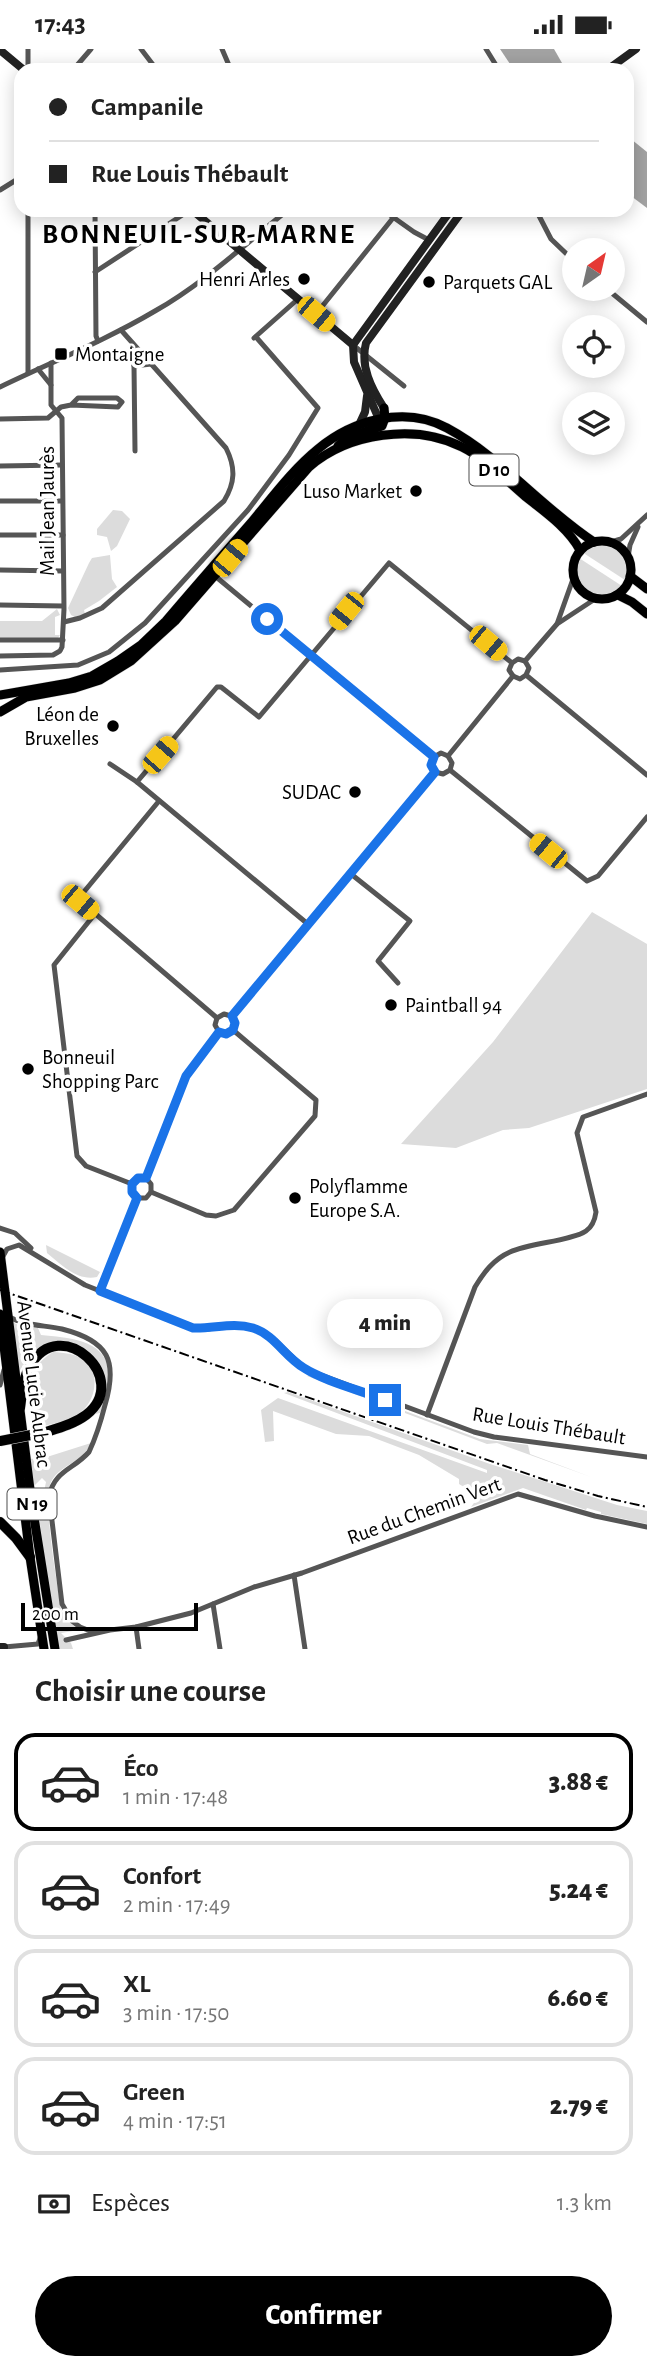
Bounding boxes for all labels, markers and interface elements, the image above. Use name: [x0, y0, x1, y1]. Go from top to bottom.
text: 17:43: [35, 11, 86, 37]
text: Campanile: [91, 94, 203, 120]
text: Rue Louis Thébault: [91, 161, 288, 187]
district label: BONNEUIL-SUR-MARNE: [42, 221, 356, 249]
north arrow: [562, 238, 625, 301]
map controls: [562, 238, 625, 455]
place label: Henri Arles: [199, 269, 290, 290]
marker: Henri Arles: [296, 271, 312, 287]
place label: Parquets GAL: [443, 272, 552, 293]
marker: Parquets GAL: [421, 274, 437, 290]
car: [294, 292, 339, 336]
button: locate: [562, 315, 625, 378]
place label: Montaigne: [75, 344, 164, 365]
marker: Montaigne: [53, 346, 69, 362]
button: layers: [562, 392, 625, 455]
street label: Mail Jean Jaurès: [37, 446, 58, 576]
road number: D 10: [470, 455, 518, 485]
place label: Luso Market: [303, 481, 402, 502]
marker: Luso Market: [408, 483, 424, 499]
car: [209, 535, 252, 581]
car: [325, 588, 368, 634]
route start: [251, 603, 283, 635]
car: [466, 621, 511, 665]
place label: Léon de Bruxelles: [24, 704, 99, 749]
marker: Léon de Bruxelles: [105, 718, 121, 734]
car: [139, 732, 182, 778]
place label: SUDAC: [282, 782, 341, 803]
marker: SUDAC: [347, 784, 363, 800]
car: [526, 830, 571, 872]
car: [58, 880, 103, 924]
place label: Paintball 94: [405, 995, 502, 1016]
marker: Paintball 94: [383, 997, 399, 1013]
place label: Bonneuil Shopping Parc: [42, 1047, 159, 1092]
marker: Bonneuil Shopping Parc: [20, 1061, 36, 1077]
place label: Polyflamme Europe S.A.: [309, 1176, 408, 1221]
marker: Polyflamme Europe S.A.: [287, 1190, 303, 1206]
street label: Avenue Lucie Aubrac: [13, 1299, 55, 1469]
callout: 4 min: [327, 1299, 443, 1347]
text: 4 min: [359, 1312, 411, 1335]
route end: [369, 1384, 401, 1416]
street label: Rue Louis Thébault: [471, 1404, 627, 1449]
street label: Rue du Chemin Vert: [344, 1473, 504, 1549]
road number: N 19: [7, 1489, 56, 1519]
scale bar: [21, 1600, 198, 1632]
text: 200 m: [32, 1605, 79, 1624]
text: Choisir une course: [35, 1675, 266, 1707]
icon: car: [39, 1751, 102, 1814]
text: Éco: [123, 1755, 159, 1781]
text: 3.88 €: [549, 1769, 608, 1795]
text: 1 min · 17:48: [123, 1786, 228, 1809]
icon: car: [39, 1859, 102, 1922]
text: Confort: [123, 1863, 201, 1889]
text: 5.24 €: [549, 1877, 608, 1903]
text: 2 min · 17:49: [123, 1894, 231, 1917]
icon: car: [39, 1967, 102, 2030]
text: XL: [123, 1971, 150, 1997]
text: 6.60 €: [547, 1985, 608, 2011]
text: 3 min · 17:50: [123, 2002, 230, 2025]
icon: car: [39, 2075, 102, 2138]
text: Green: [123, 2079, 185, 2105]
text: 2.79 €: [550, 2093, 608, 2119]
text: 4 min · 17:51: [123, 2110, 227, 2133]
icon: cash: [35, 2185, 73, 2223]
text: Espèces: [91, 2190, 170, 2216]
text: 1.3 km: [557, 2192, 612, 2215]
button: Confirmer: [35, 2276, 612, 2356]

